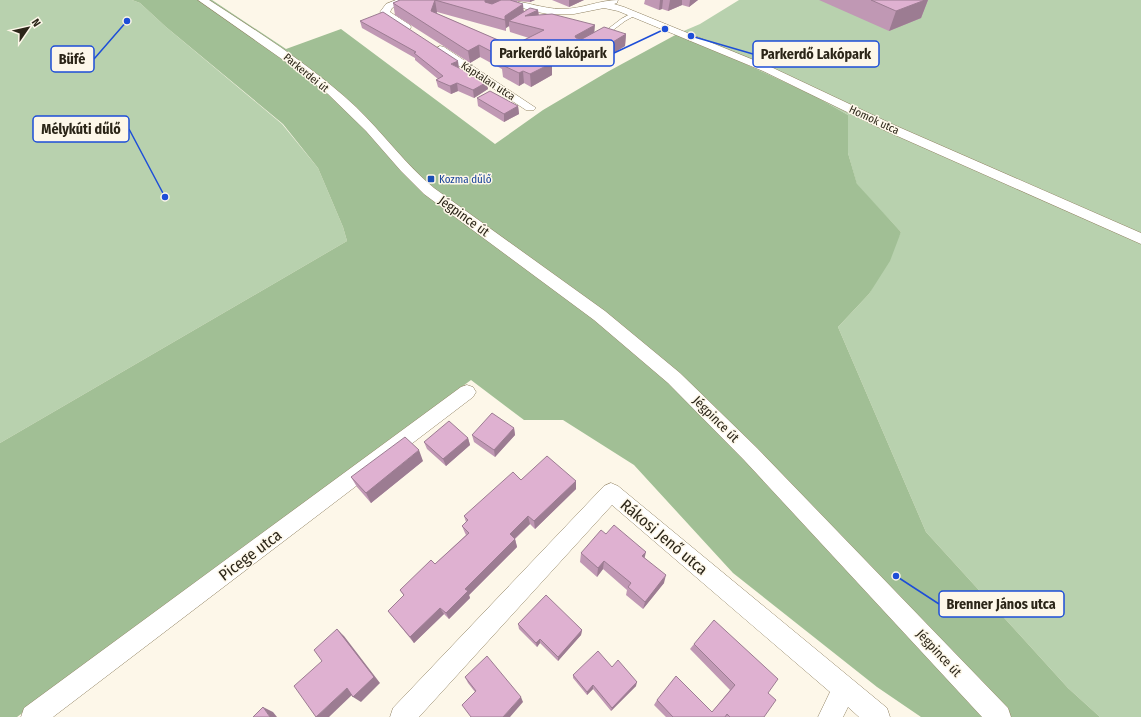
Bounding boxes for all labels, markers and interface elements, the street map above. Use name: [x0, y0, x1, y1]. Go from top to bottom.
north arrow: [8, 8, 48, 48]
text: N: [29, 16, 43, 29]
callout: Parkerdő lakópark: [491, 40, 614, 66]
callout: Parkerdő Lakópark: [753, 41, 879, 67]
text: Parkerdő lakópark: [499, 45, 608, 62]
callout: Büfé: [51, 46, 94, 72]
text: Parkerdő Lakópark: [761, 46, 872, 63]
text: Büfé: [59, 51, 85, 68]
street label: Parkerdei út: [281, 51, 332, 95]
street label: Káptalan utca: [459, 59, 517, 103]
street label: Homok utca: [847, 103, 901, 137]
callout: Mélykúti dűlő: [33, 116, 129, 142]
text: Mélykúti dűlő: [41, 121, 121, 138]
place label: Kozma dűlő: [439, 173, 492, 186]
marker: Kozma dűlő: [426, 174, 436, 184]
street label: Jégpince út: [436, 193, 493, 240]
street label: Jégpince út: [690, 393, 743, 446]
street label: Rákosi Jenő utca: [617, 495, 711, 579]
street label: Picege utca: [215, 525, 285, 585]
callout: Brenner János utca: [939, 591, 1064, 617]
text: Brenner János utca: [946, 596, 1056, 613]
street label: Jégpince út: [913, 626, 965, 680]

